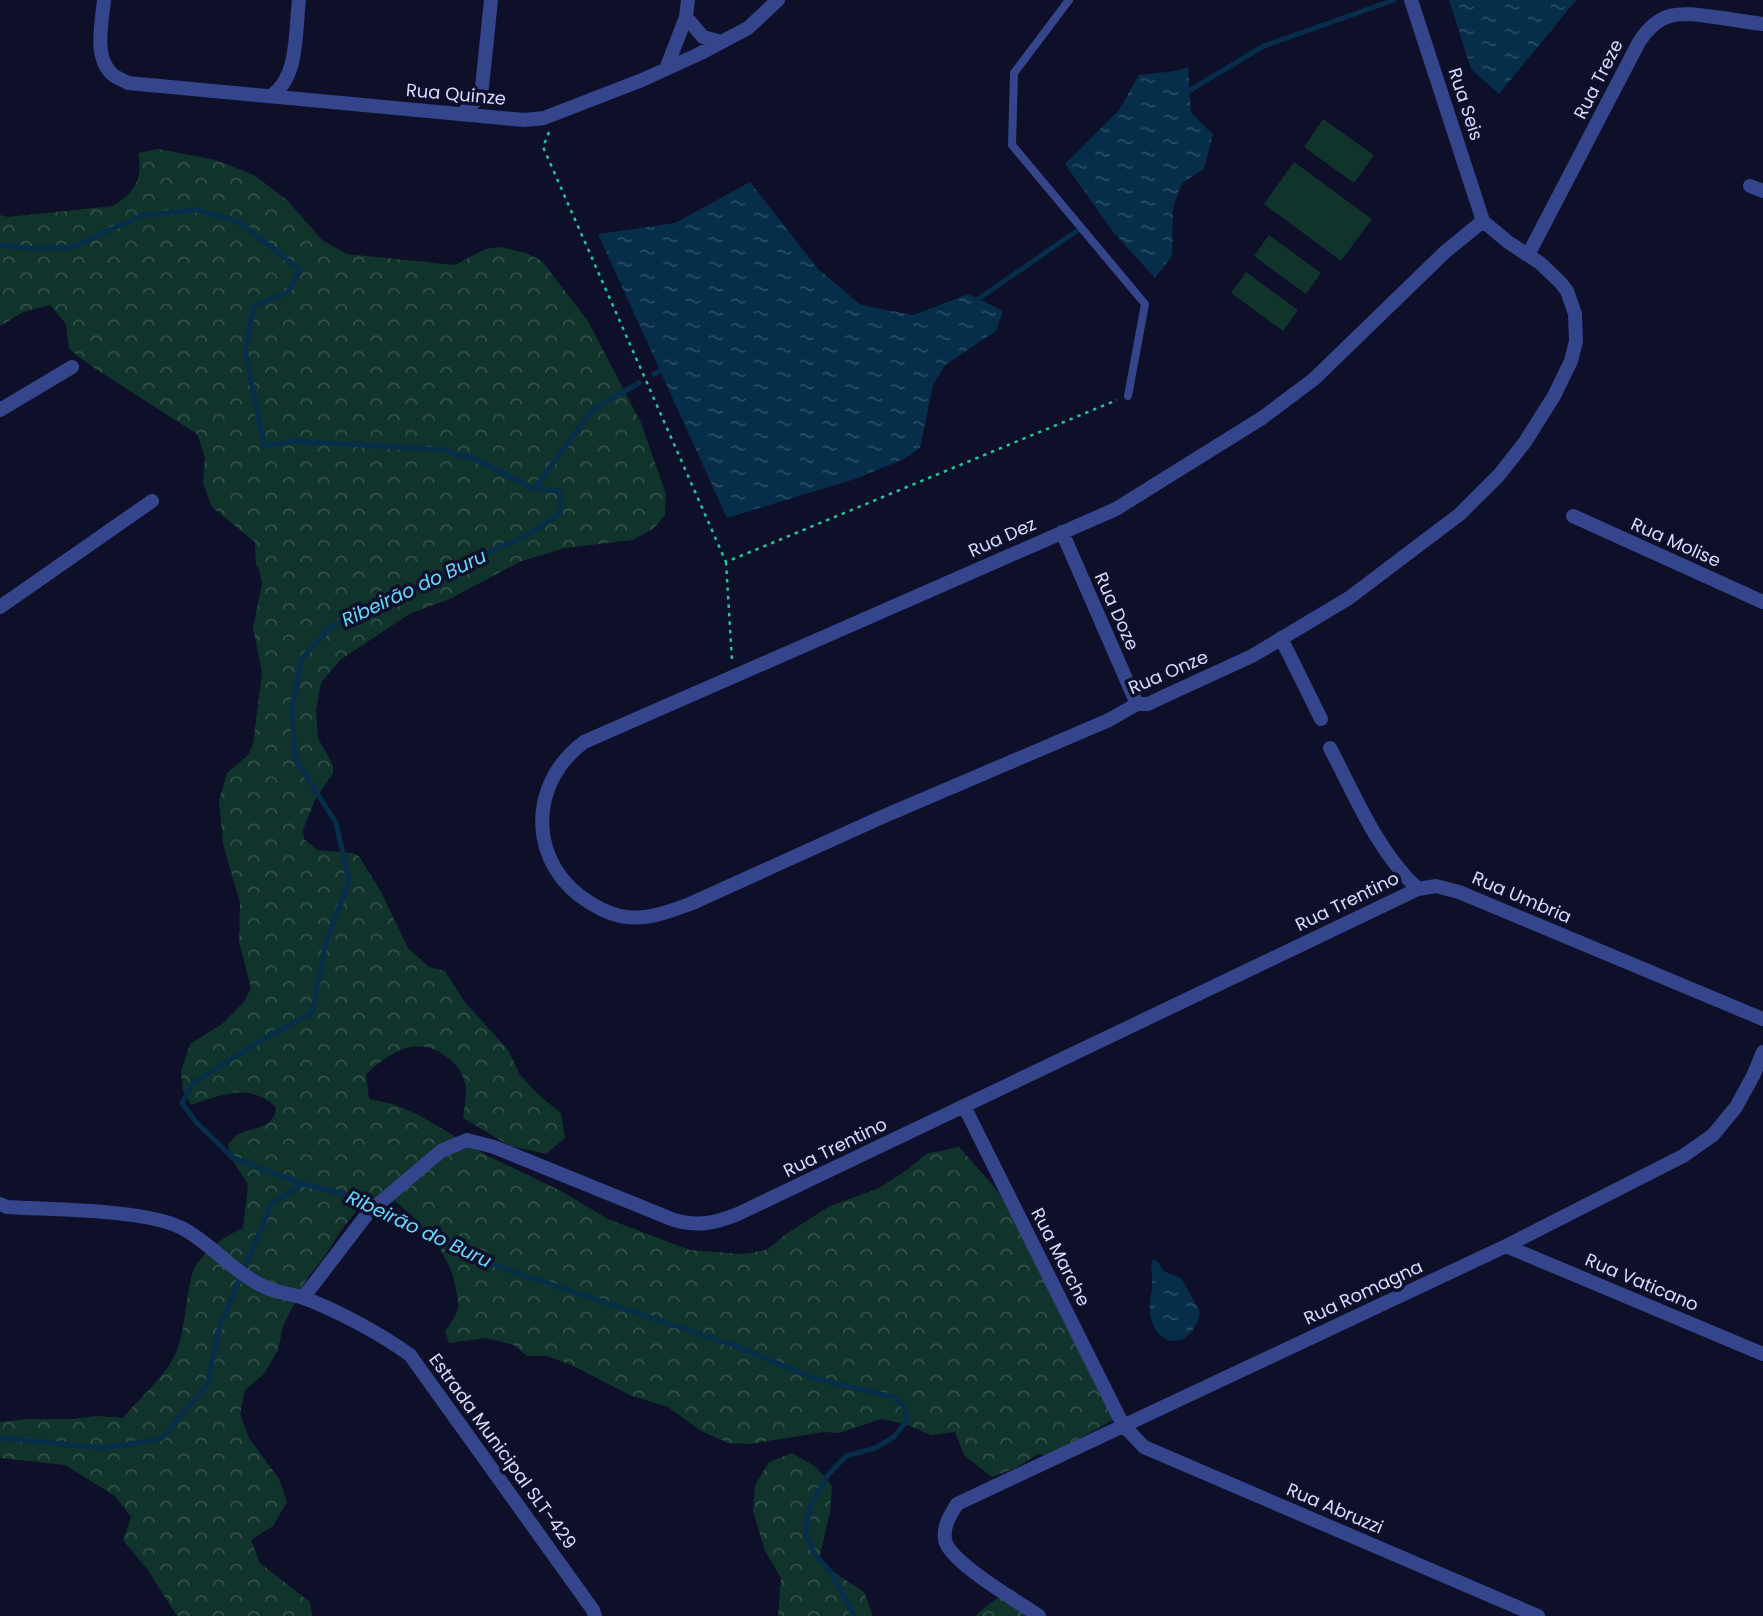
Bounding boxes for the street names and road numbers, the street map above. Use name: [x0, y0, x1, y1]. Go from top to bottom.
street label: Rua Treze: [1567, 35, 1629, 123]
street label: Rua Seis: [1443, 64, 1489, 144]
street label: Rua Quinze: [405, 77, 507, 111]
street label: Rua Dez: [964, 511, 1040, 563]
street label: Rua Molise: [1627, 511, 1725, 573]
street label: Rua Doze: [1089, 568, 1145, 654]
street label: Rua Onze: [1124, 644, 1212, 700]
street label: Rua Trentino: [1291, 865, 1403, 937]
street label: Rua Umbria: [1469, 865, 1575, 929]
street label: Rua Trentino: [779, 1111, 891, 1183]
street label: Rua Marche: [1025, 1203, 1097, 1311]
street label: Rua Vaticano: [1581, 1247, 1703, 1317]
street label: Rua Romagna: [1300, 1254, 1426, 1330]
street label: Estrada Municipal SLT-429: [423, 1348, 583, 1554]
street label: Rua Abruzzi: [1283, 1476, 1387, 1540]

